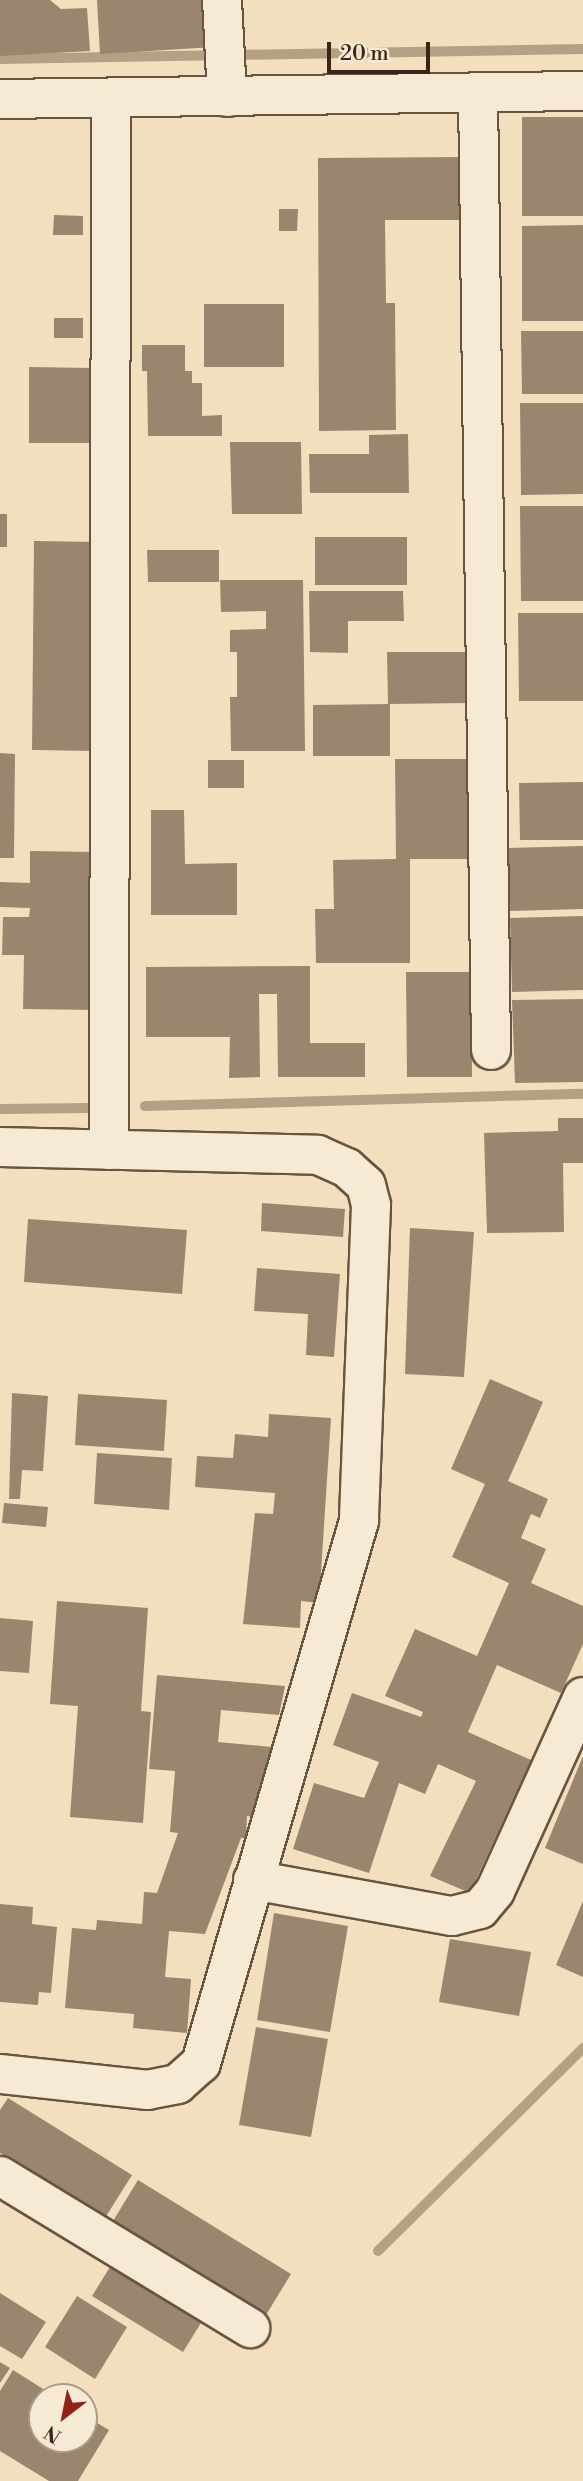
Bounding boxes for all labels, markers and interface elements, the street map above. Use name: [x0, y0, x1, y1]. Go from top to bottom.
scale bar: [331, 28, 434, 72]
text: 20 m: [340, 41, 389, 67]
north arrow: [28, 2383, 98, 2453]
text: N: [40, 2420, 66, 2448]

